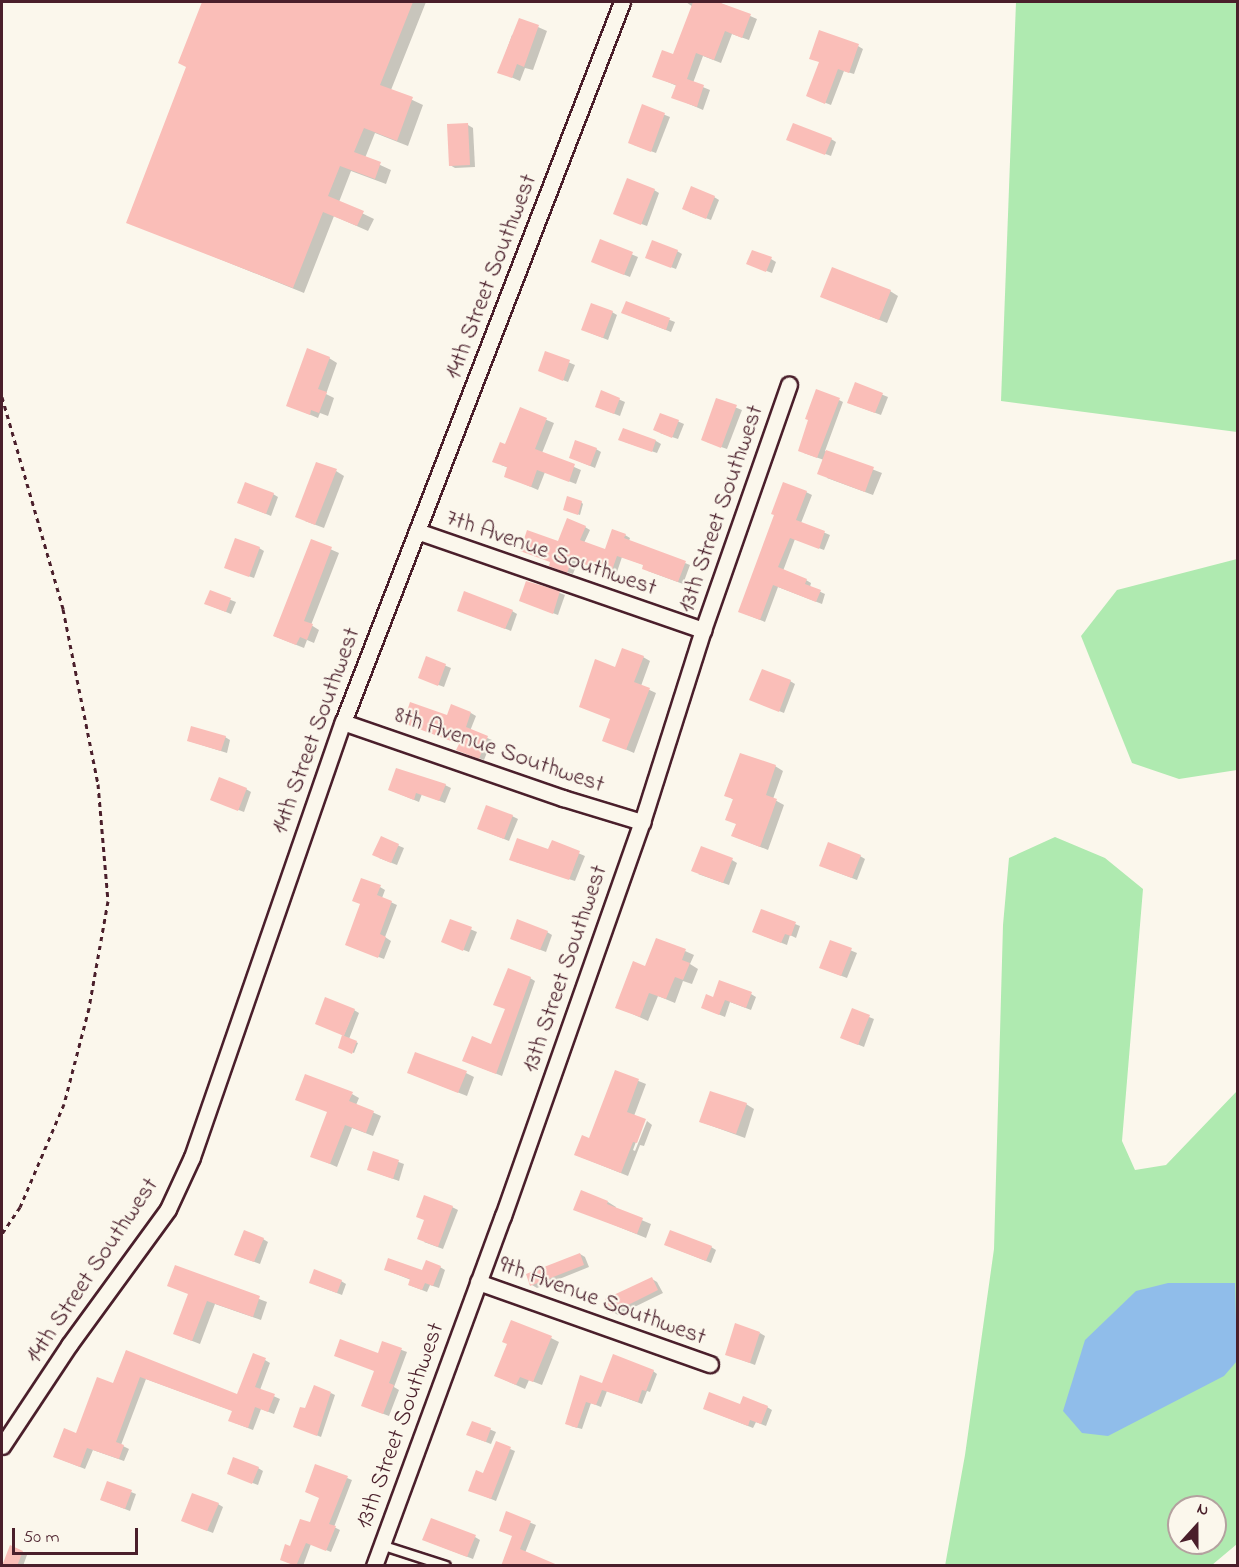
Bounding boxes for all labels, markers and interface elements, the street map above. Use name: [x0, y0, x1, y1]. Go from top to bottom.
street label: 14th Street Southwest: [440, 170, 544, 384]
street label: 13th Street Southwest: [673, 402, 771, 616]
street label: 7th Avenue Southwest: [442, 504, 660, 604]
street label: 14th Street Southwest: [266, 624, 368, 838]
street label: 8th Avenue Southwest: [390, 702, 608, 800]
street label: 13th Street Southwest: [517, 862, 615, 1076]
street label: 14th Street Southwest: [20, 1173, 166, 1369]
street label: 9th Avenue Southwest: [495, 1251, 709, 1353]
street label: 13th Street Southwest: [350, 1319, 452, 1533]
north arrow: [1167, 1495, 1227, 1555]
text: N: [1193, 1497, 1212, 1523]
scale bar: [15, 1516, 141, 1554]
text: 50 m: [23, 1525, 60, 1551]

